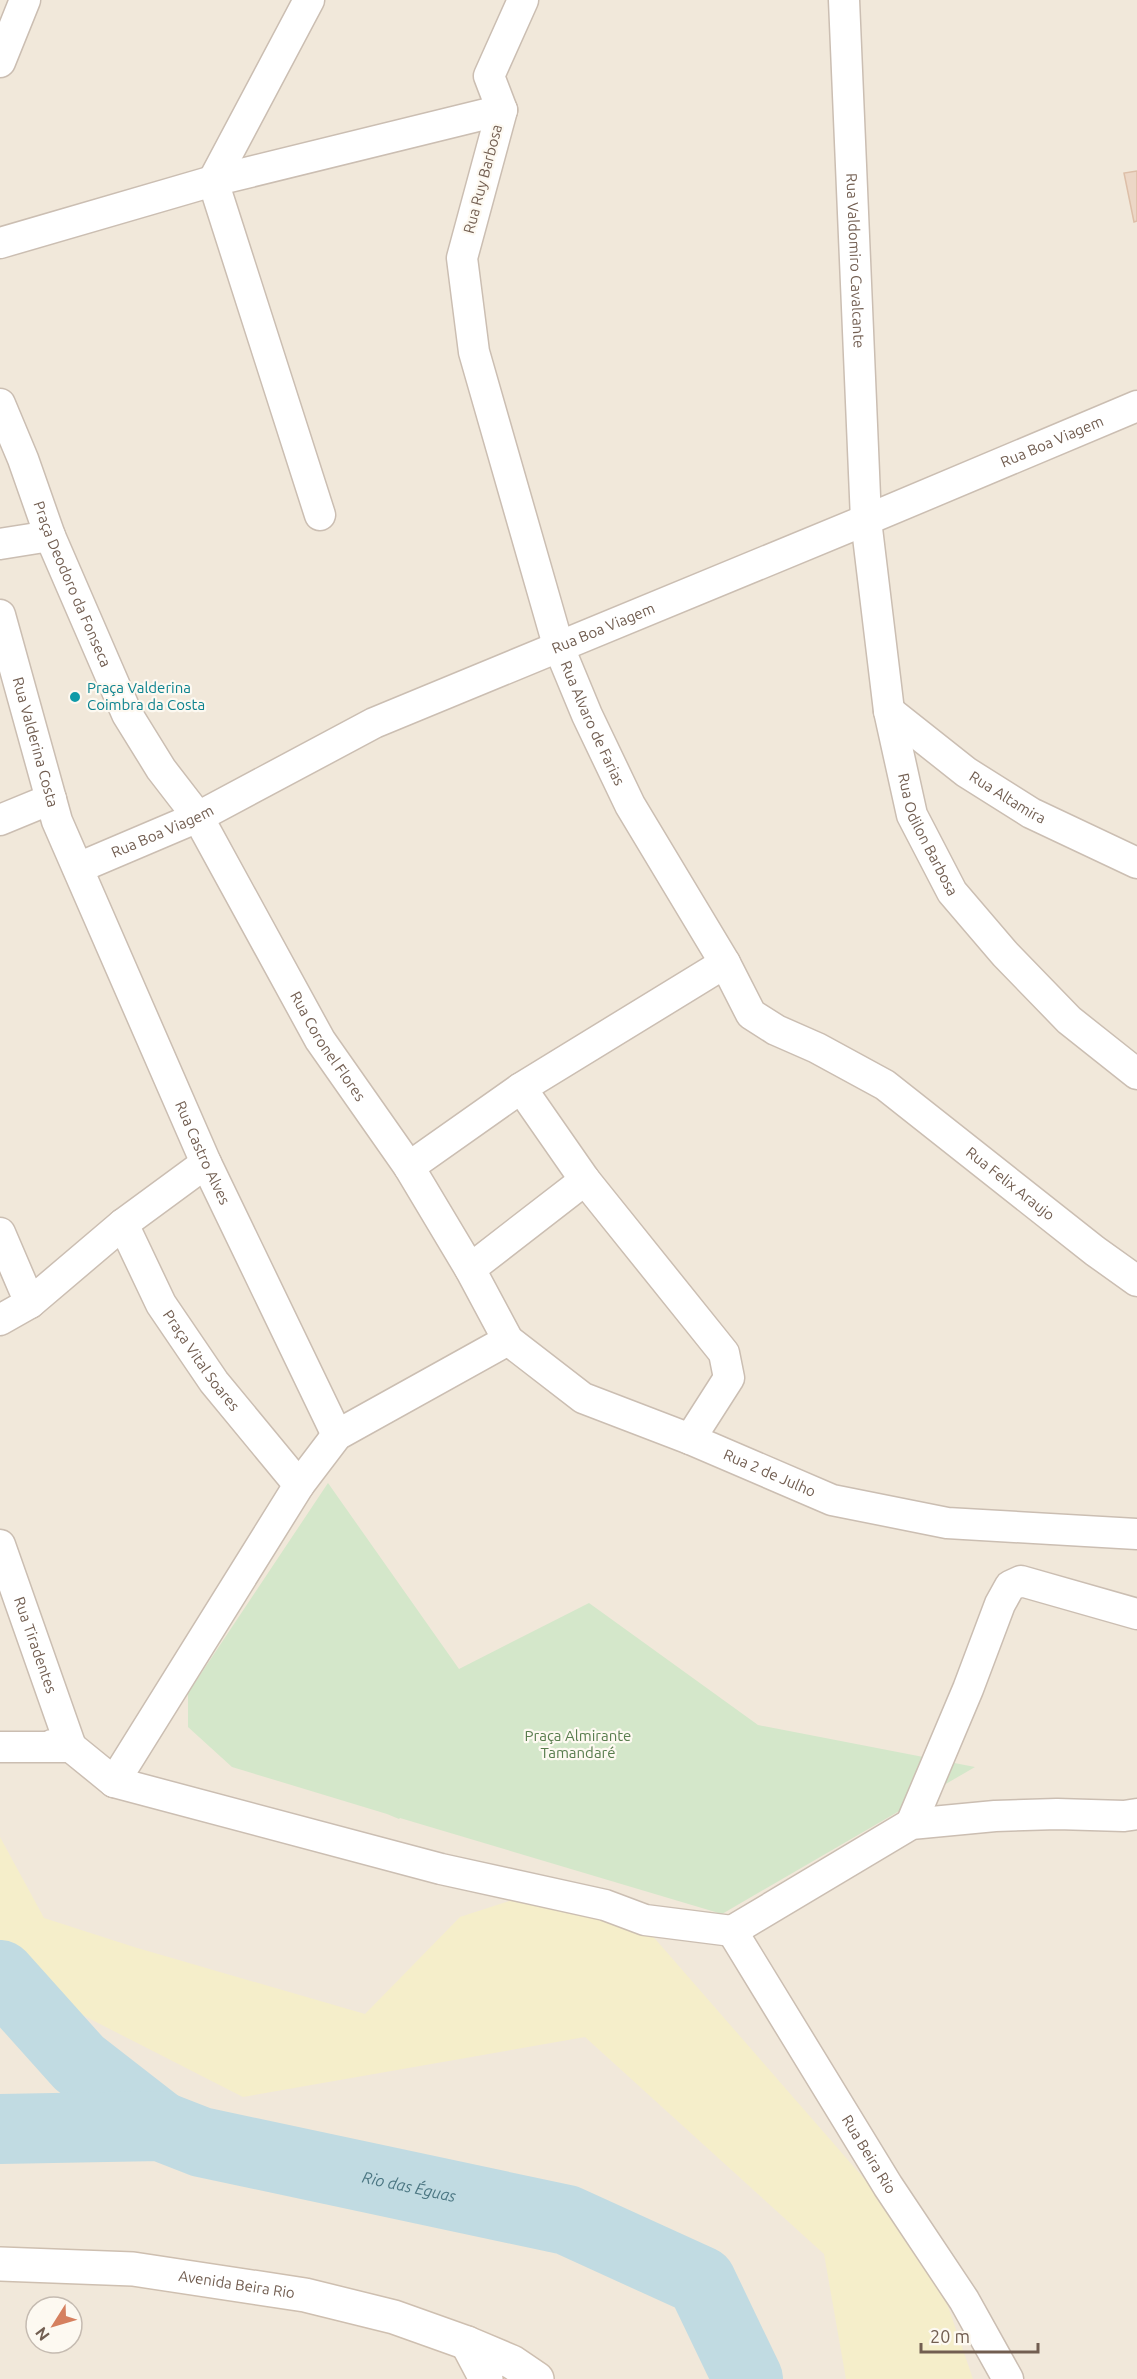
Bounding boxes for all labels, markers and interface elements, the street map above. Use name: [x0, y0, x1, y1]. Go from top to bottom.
street label: Rua Ruy Barbosa: [460, 122, 505, 235]
street label: Rua Valdomiro Cavalcante: [843, 173, 868, 349]
street label: Rua Boa Viagem: [998, 412, 1106, 470]
street label: Praça Deodoro da Fonseca: [30, 499, 115, 669]
street label: Rua Boa Viagem: [549, 599, 657, 657]
street label: Rua Alvaro de Farias: [558, 658, 628, 788]
street label: Rua Valderina Costa: [10, 675, 62, 809]
place label: Praça Valderina Coimbra da Costa: [87, 679, 205, 713]
marker: Praça Valderina Coimbra da Costa: [68, 690, 82, 704]
street label: Rua Altamira: [966, 767, 1049, 827]
street label: Rua Odilon Barbosa: [895, 771, 961, 899]
street label: Rua Boa Viagem: [109, 801, 216, 861]
street label: Rua Coronel Flores: [287, 988, 369, 1104]
street label: Rua Castro Alves: [172, 1098, 234, 1207]
street label: Rua Felix Araujo: [963, 1143, 1058, 1224]
street label: Praça Vital Soares: [160, 1307, 243, 1414]
street label: Rua 2 de Julho: [721, 1445, 818, 1500]
street label: Rua Tiradentes: [11, 1594, 60, 1695]
park label: Praça Almirante Tamandaré: [525, 1727, 631, 1761]
street label: Rua Beira Rio: [839, 2112, 900, 2197]
water label: Rio das Éguas: [361, 2168, 458, 2205]
street label: Avenida Beira Rio: [177, 2267, 296, 2301]
north arrow: [24, 2295, 84, 2355]
scale bar: [921, 2316, 1038, 2354]
text: N: [31, 2324, 53, 2344]
text: 20 m: [930, 2326, 970, 2346]

